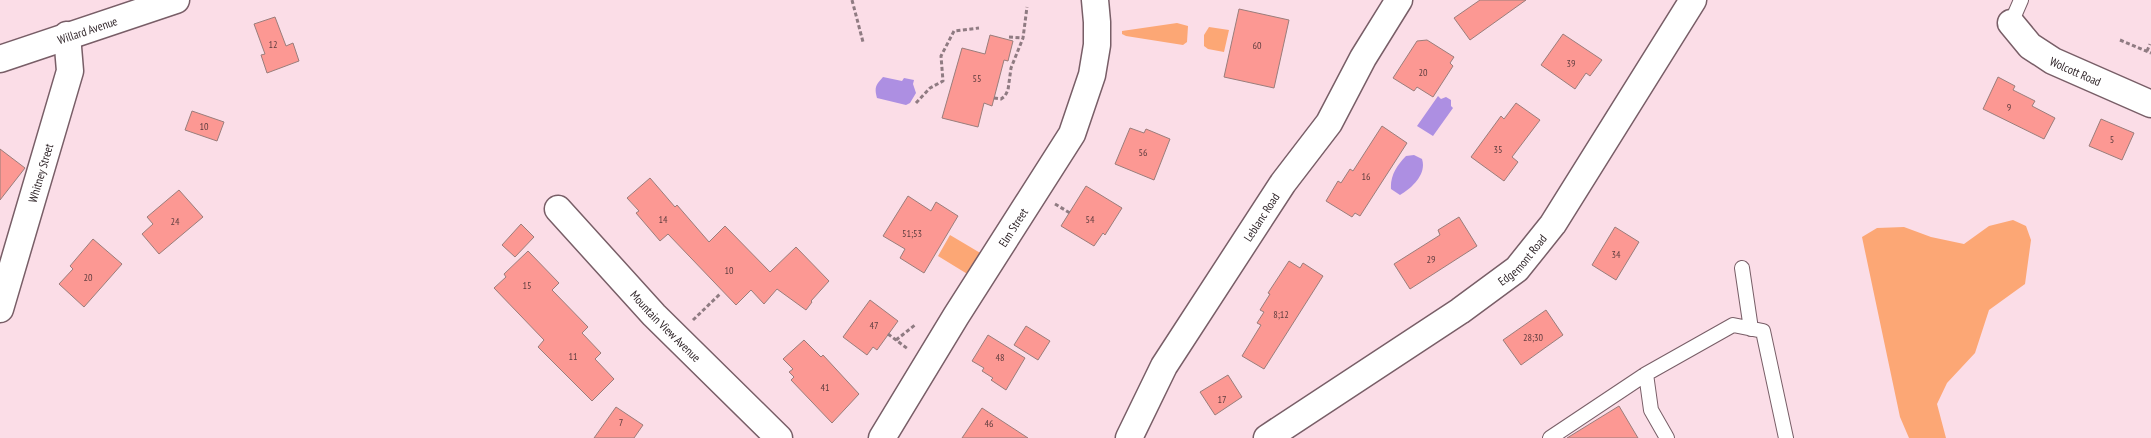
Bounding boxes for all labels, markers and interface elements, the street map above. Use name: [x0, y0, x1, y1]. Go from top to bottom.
street label: Willard Avenue: [55, 13, 119, 47]
house number: 12: [269, 38, 278, 51]
house number: 60: [1253, 39, 1262, 52]
street label: Wolcott Road: [2048, 53, 2104, 89]
house number: 39: [1567, 57, 1576, 70]
house number: 20: [1419, 66, 1428, 79]
house number: 55: [973, 72, 982, 85]
house number: 9: [2007, 101, 2011, 114]
house number: 10: [200, 120, 209, 133]
house number: 5: [2110, 133, 2114, 146]
street label: Whitney Street: [24, 141, 56, 204]
house number: 35: [1494, 143, 1503, 156]
house number: 56: [1139, 146, 1148, 159]
house number: 16: [1362, 170, 1371, 183]
street label: Leblanc Road: [1240, 190, 1282, 244]
street label: Elm Street: [995, 204, 1031, 249]
house number: 14: [659, 213, 668, 226]
house number: 54: [1086, 213, 1095, 226]
house number: 24: [171, 215, 180, 228]
house number: 51;53: [902, 227, 922, 240]
street label: Edgemont Road: [1495, 231, 1550, 288]
house number: 34: [1612, 248, 1621, 261]
house number: 29: [1427, 253, 1436, 266]
house number: 10: [725, 264, 734, 277]
house number: 20: [84, 271, 93, 284]
house number: 15: [523, 279, 532, 292]
street label: Mountain View Avenue: [628, 287, 704, 365]
house number: 8;12: [1273, 308, 1289, 321]
house number: 47: [870, 319, 879, 332]
house number: 28;30: [1523, 331, 1544, 344]
house number: 11: [569, 350, 578, 363]
house number: 48: [996, 351, 1005, 364]
house number: 41: [821, 381, 830, 394]
house number: 17: [1218, 393, 1227, 406]
house number: 7: [619, 416, 623, 429]
house number: 46: [985, 417, 994, 430]

